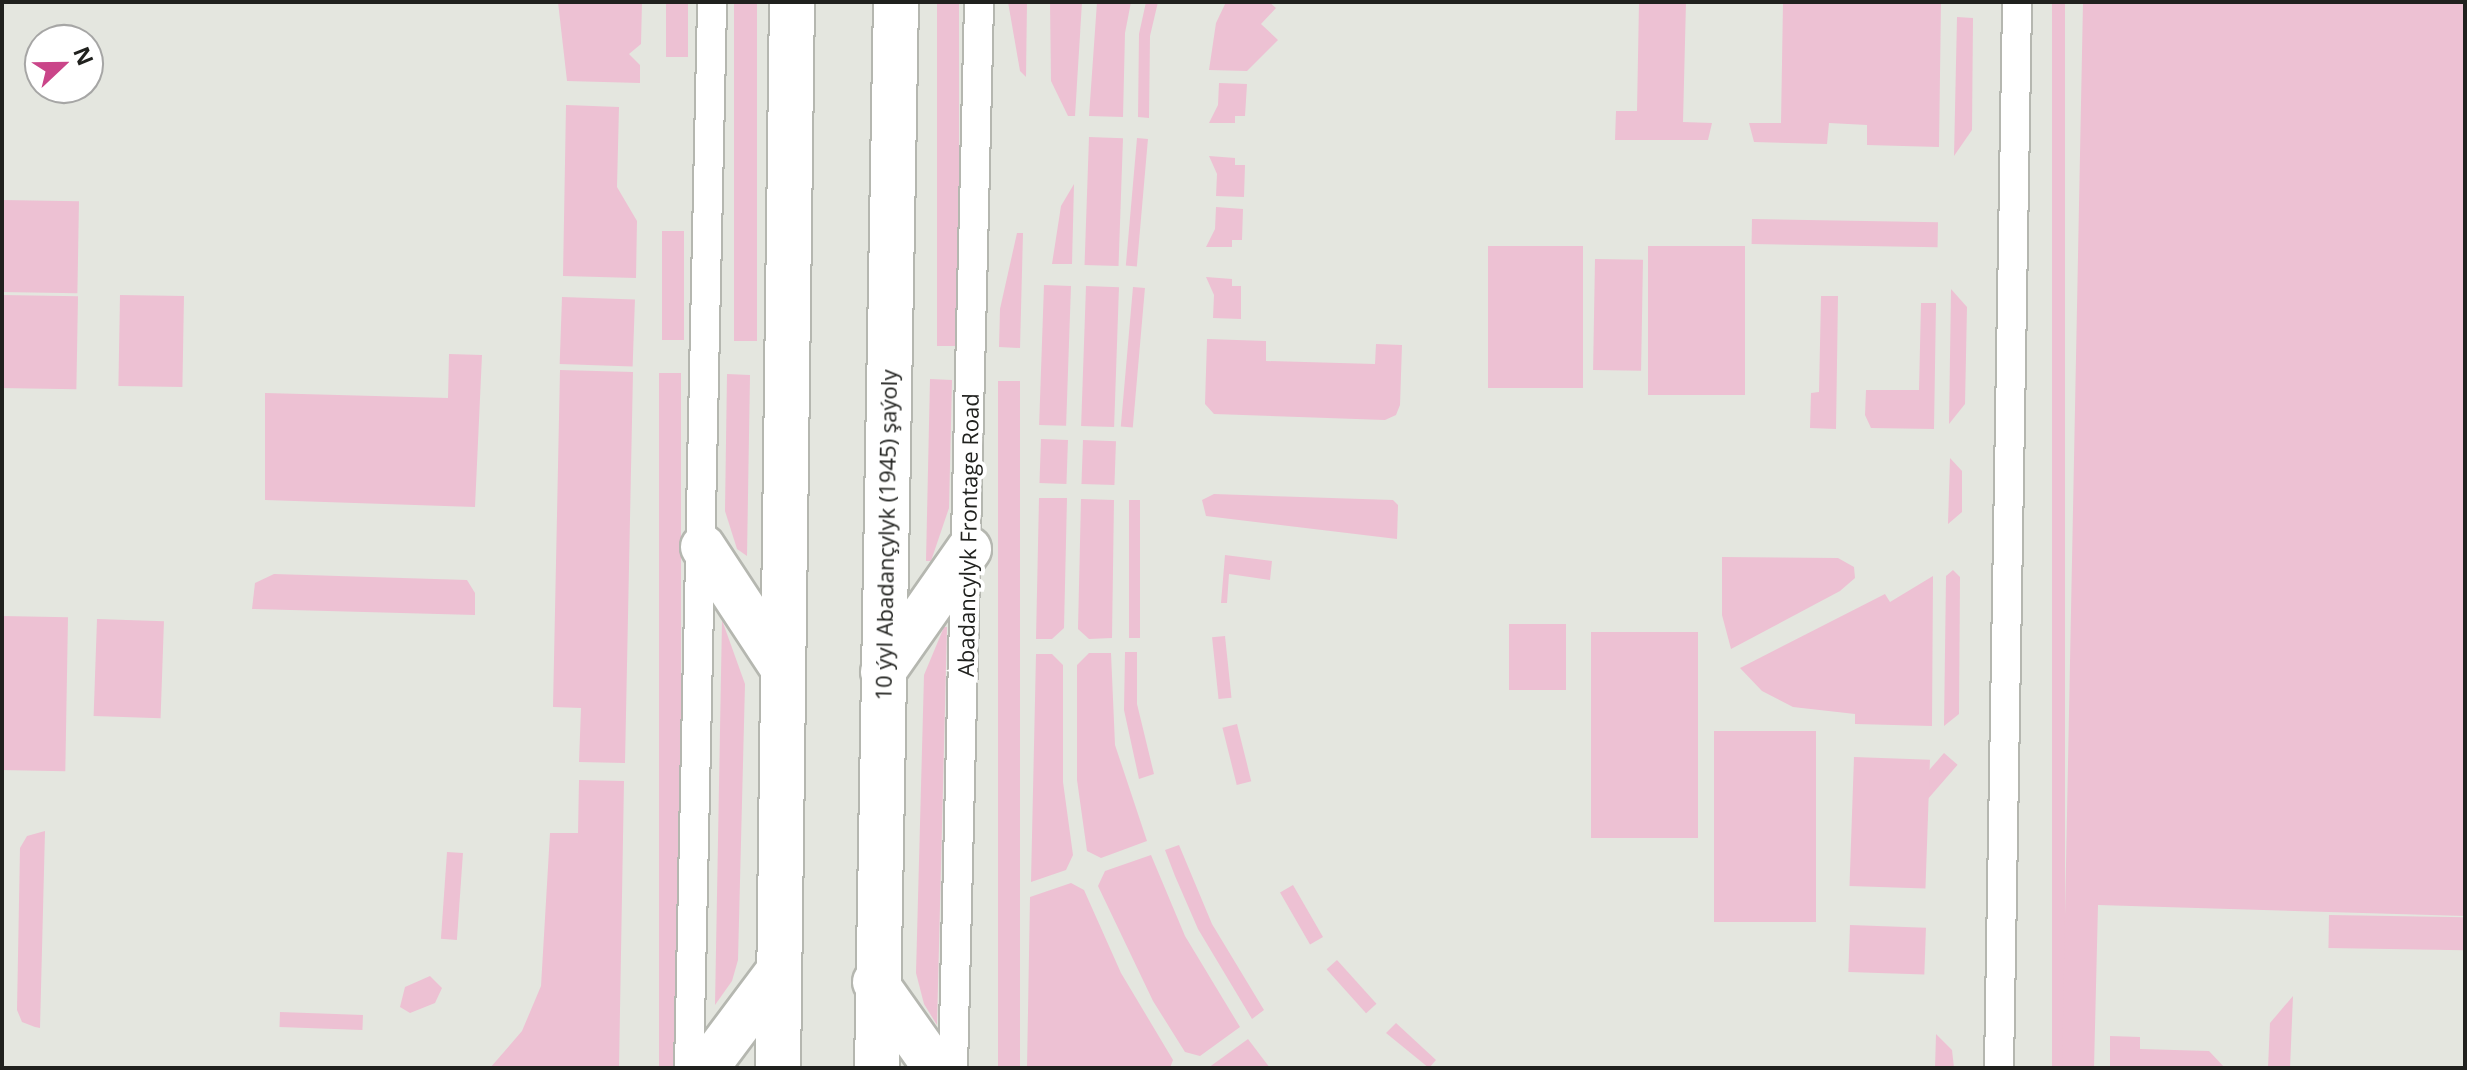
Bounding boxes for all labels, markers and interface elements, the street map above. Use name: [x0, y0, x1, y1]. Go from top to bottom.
north arrow: [24, 24, 104, 104]
text: N: [67, 42, 102, 70]
street label: 10 ýyl Abadançylyk (1945) şaýoly: [870, 369, 902, 701]
street label: Abadancylyk Frontage Road: [952, 393, 984, 677]

